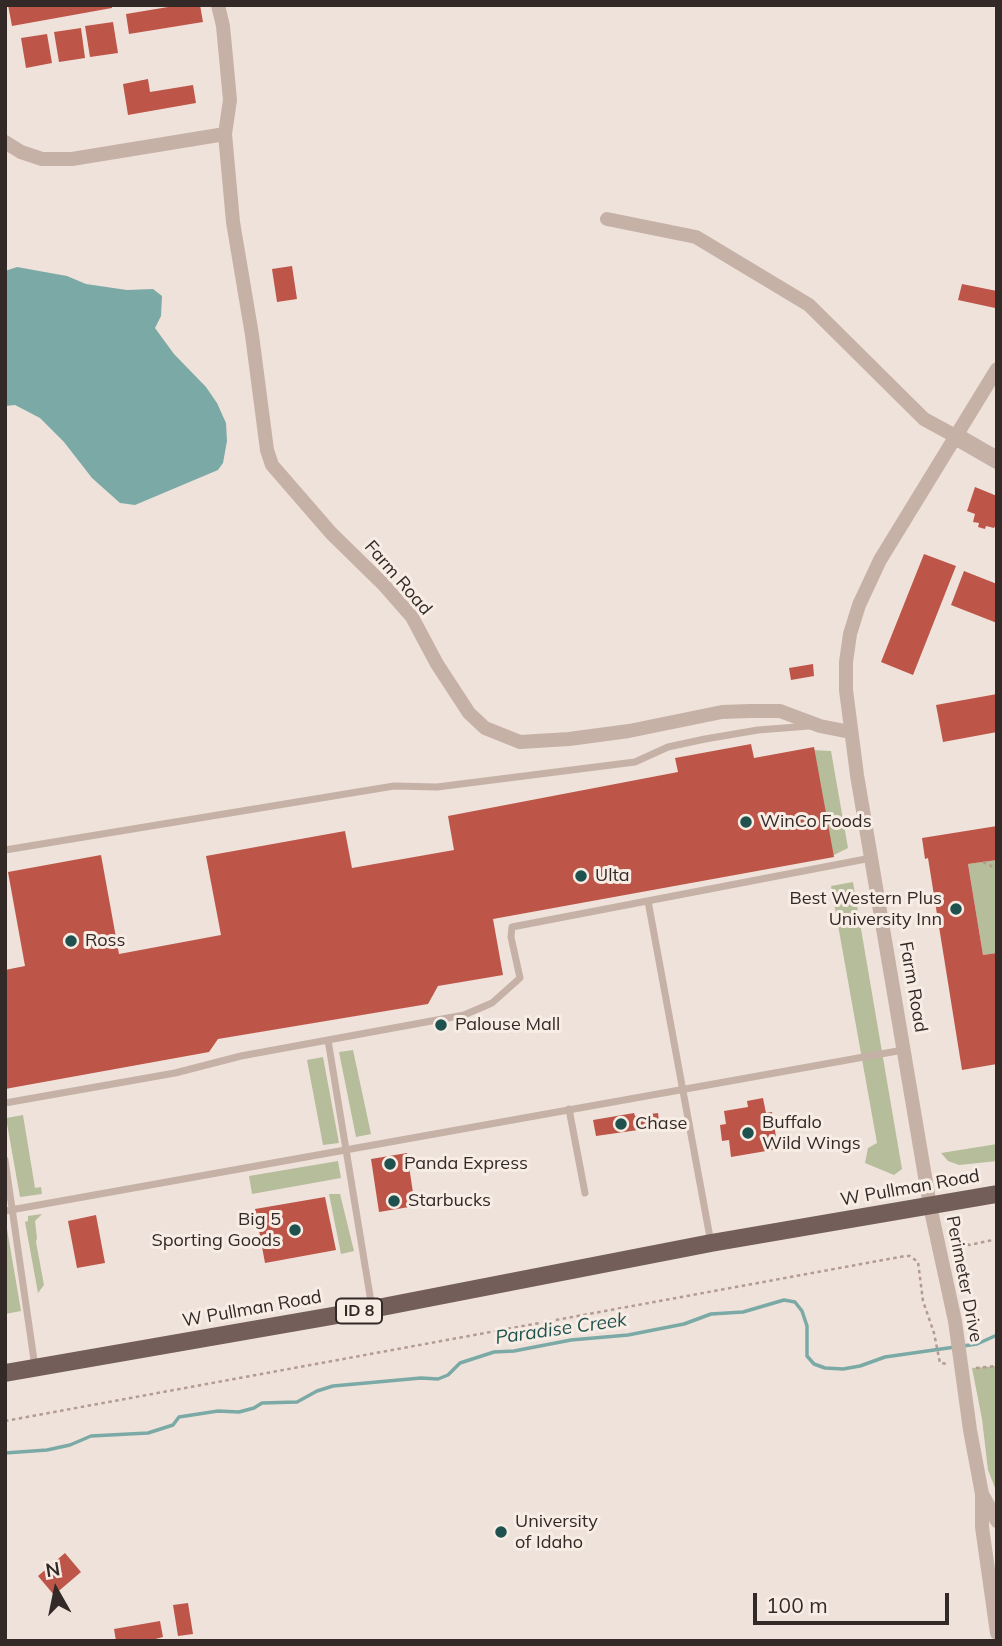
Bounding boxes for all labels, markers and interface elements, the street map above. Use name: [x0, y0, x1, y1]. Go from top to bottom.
street label: Farm Road: [360, 536, 436, 620]
place label: WinCo Foods: [760, 811, 872, 833]
marker: WinCo Foods: [738, 814, 754, 830]
place label: Ulta: [595, 865, 630, 887]
marker: Ulta: [573, 868, 589, 884]
place label: Best Western Plus University Inn: [789, 888, 942, 930]
marker: Best Western Plus University Inn: [948, 901, 964, 917]
place label: Ross: [85, 930, 125, 952]
marker: Ross: [63, 933, 79, 949]
street label: Farm Road: [894, 940, 932, 1034]
place label: Palouse Mall: [455, 1014, 560, 1036]
marker: Palouse Mall: [433, 1017, 449, 1033]
place label: Buffalo Wild Wings: [762, 1112, 861, 1154]
place label: Chase: [635, 1113, 687, 1135]
marker: Chase: [613, 1116, 629, 1132]
marker: Buffalo Wild Wings: [740, 1125, 756, 1141]
place label: Panda Express: [404, 1153, 528, 1175]
marker: Panda Express: [382, 1156, 398, 1172]
street label: W Pullman Road: [839, 1165, 981, 1211]
place label: Starbucks: [408, 1190, 491, 1212]
marker: Starbucks: [386, 1193, 402, 1209]
place label: Big 5 Sporting Goods: [152, 1209, 281, 1252]
street label: Perimeter Drive: [941, 1214, 987, 1344]
marker: Big 5 Sporting Goods: [287, 1222, 303, 1238]
street label: W Pullman Road: [181, 1286, 323, 1332]
road number: ID 8: [336, 1298, 382, 1324]
water label: Paradise Creek: [494, 1308, 628, 1350]
place label: University of Idaho: [515, 1511, 598, 1554]
marker: University of Idaho: [493, 1524, 509, 1540]
north arrow: [21, 1555, 91, 1625]
text: N: [44, 1556, 62, 1582]
scale bar: [757, 1580, 953, 1624]
text: 100 m: [766, 1592, 828, 1618]

